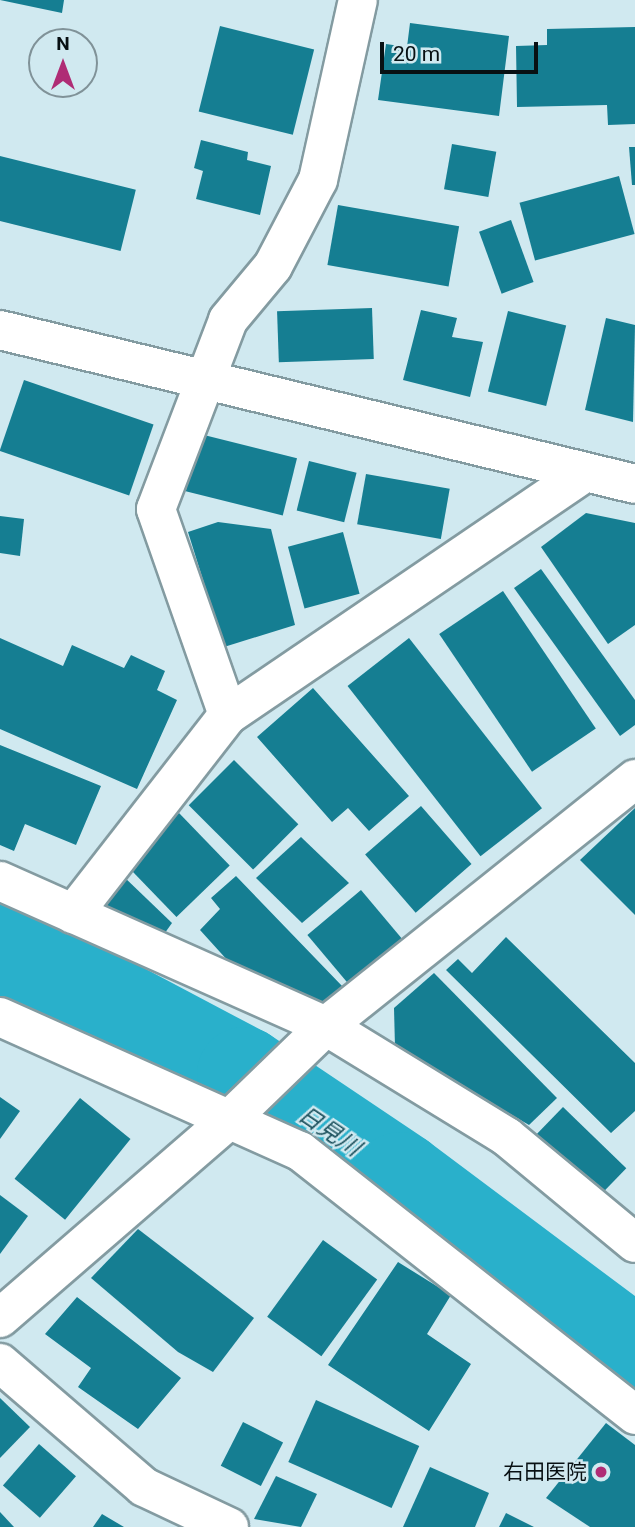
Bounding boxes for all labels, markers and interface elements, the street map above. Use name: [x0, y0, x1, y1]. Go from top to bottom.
north arrow: [28, 28, 98, 98]
scale bar: [383, 28, 540, 72]
text: N: [56, 32, 70, 55]
text: 20 m: [393, 42, 440, 66]
water label: 日見川: [293, 1101, 365, 1163]
place label: 右田医院: [503, 1459, 587, 1485]
marker: 右田医院: [593, 1464, 609, 1480]

